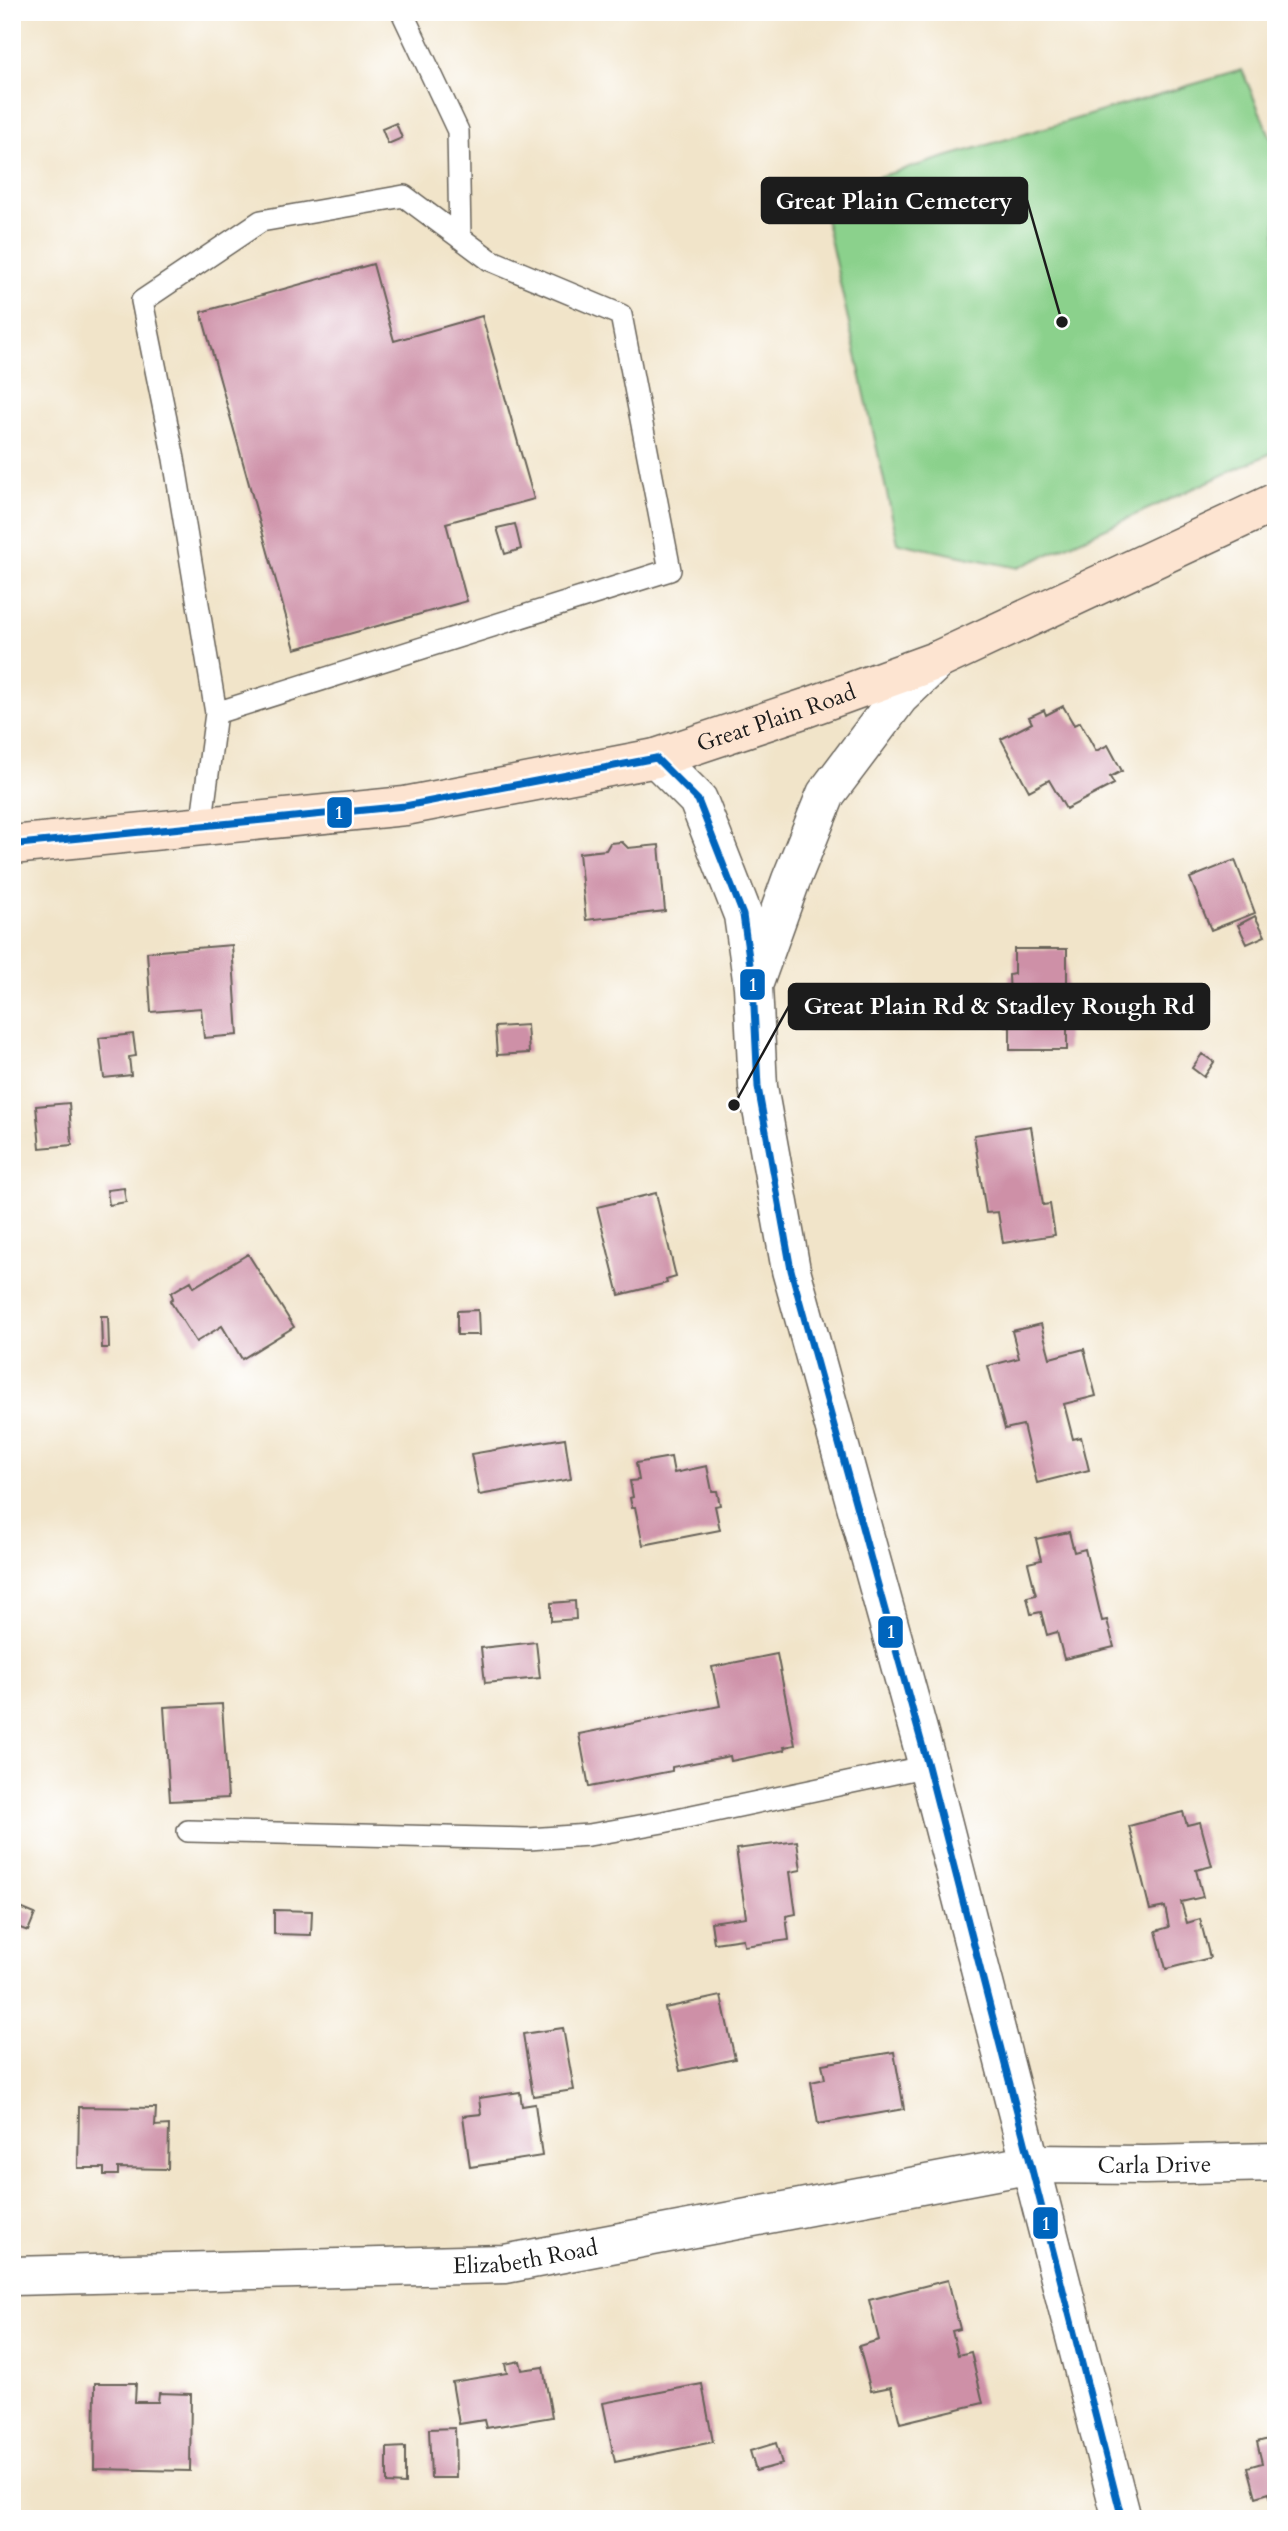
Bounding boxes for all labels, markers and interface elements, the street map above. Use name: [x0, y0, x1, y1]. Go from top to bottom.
callout: Great Plain Cemetery: [762, 178, 1027, 223]
text: Great Plain Cemetery: [775, 185, 1013, 218]
street label: Great Plain Road: [692, 676, 861, 759]
line badge: 1: [326, 796, 353, 829]
text: 1: [334, 800, 344, 826]
line badge: 1: [739, 968, 766, 1001]
text: 1: [748, 972, 758, 998]
callout: Great Plain Rd & Stadley Rough Rd: [789, 984, 1209, 1029]
text: Great Plain Rd & Stadley Rough Rd: [803, 990, 1195, 1023]
line badge: 1: [877, 1615, 904, 1649]
text: 1: [886, 1619, 896, 1645]
street label: Carla Drive: [1098, 2148, 1212, 2181]
line badge: 1: [1032, 2206, 1059, 2240]
text: 1: [1041, 2211, 1051, 2237]
street label: Elizabeth Road: [452, 2232, 601, 2281]

